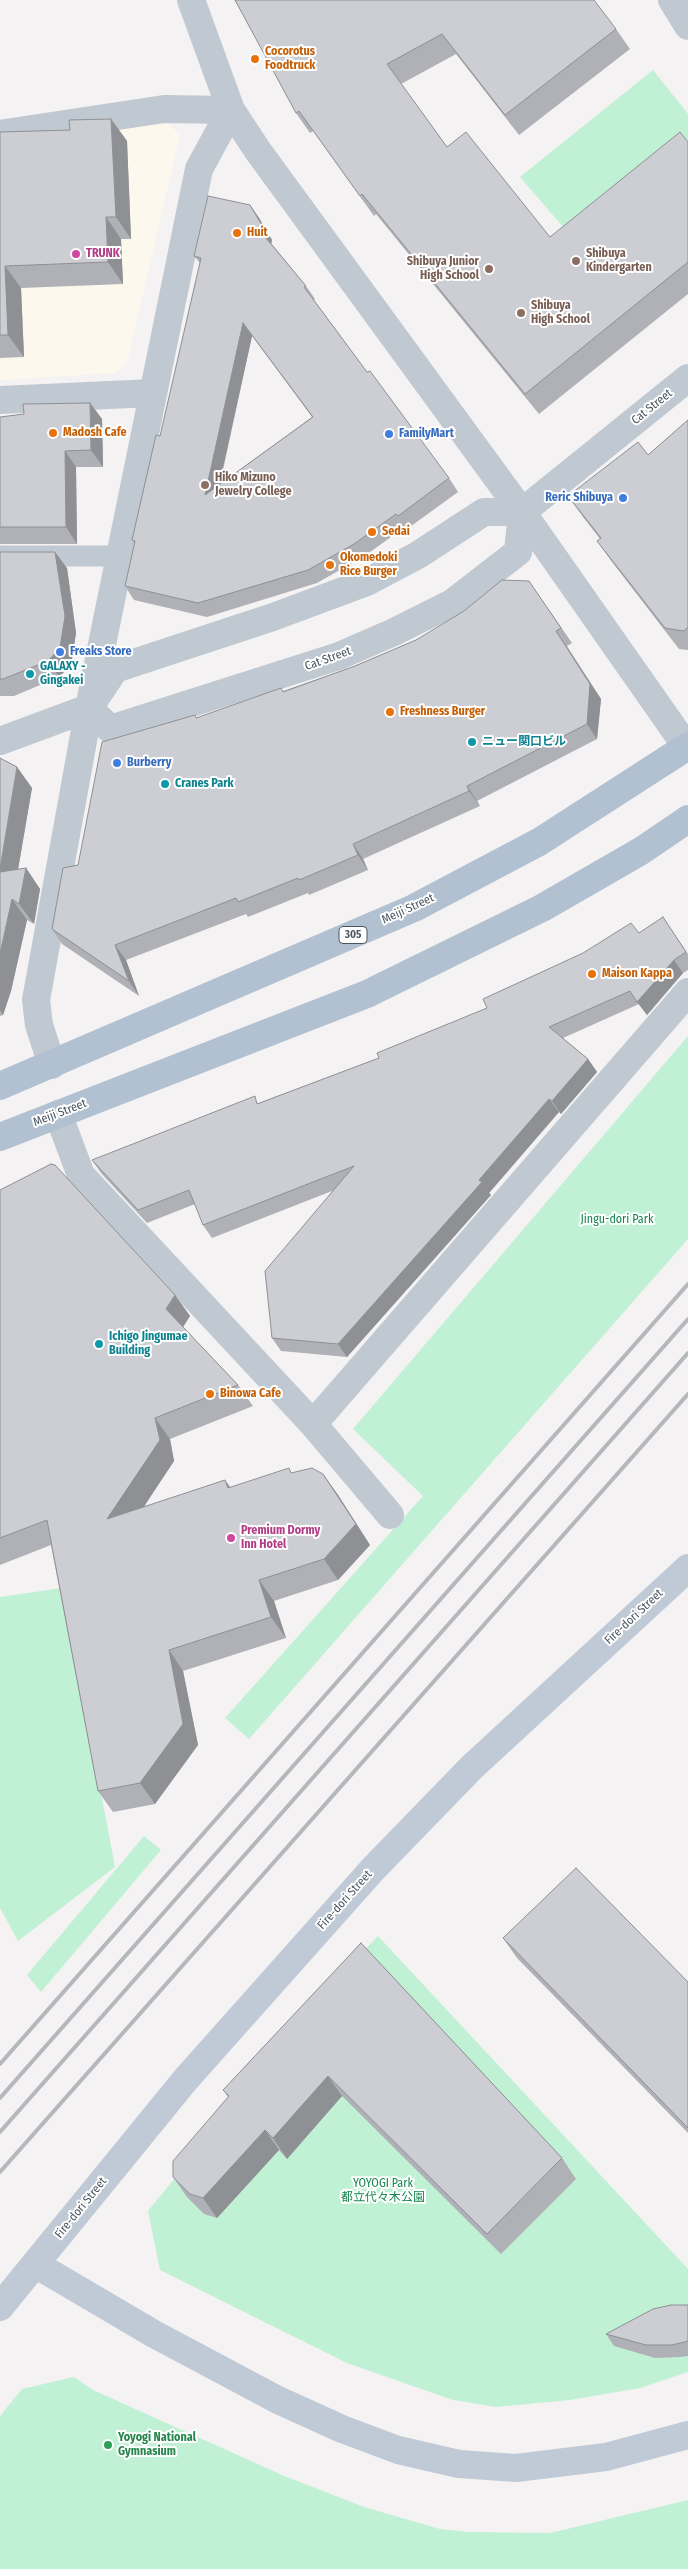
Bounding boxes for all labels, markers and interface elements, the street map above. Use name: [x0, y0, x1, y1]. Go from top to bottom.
place label: Cocorotus Foodtruck: [265, 45, 315, 73]
marker: Cocorotus Foodtruck: [249, 53, 261, 65]
place label: Huit: [247, 226, 268, 240]
marker: Huit: [231, 227, 243, 239]
place label: TRUNK: [86, 247, 120, 261]
place label: Shibuya Kindergarten: [586, 247, 652, 275]
marker: TRUNK: [70, 248, 82, 260]
place label: Shibuya Junior High School: [407, 255, 479, 283]
marker: Shibuya Kindergarten: [570, 255, 582, 267]
marker: Shibuya Junior High School: [483, 263, 495, 275]
place label: Shibuya High School: [531, 299, 590, 327]
marker: Shibuya High School: [515, 307, 527, 319]
street label: Cat Street: [629, 386, 675, 428]
place label: Madosh Cafe: [63, 426, 127, 440]
marker: Madosh Cafe: [47, 427, 59, 439]
place label: FamilyMart: [399, 427, 454, 441]
marker: FamilyMart: [383, 428, 395, 440]
place label: Hiko Mizuno Jewelry College: [215, 471, 292, 499]
marker: Hiko Mizuno Jewelry College: [199, 479, 211, 491]
place label: Reric Shibuya: [545, 491, 613, 505]
marker: Reric Shibuya: [617, 492, 629, 504]
place label: Sedai: [382, 525, 410, 539]
marker: Sedai: [366, 526, 378, 538]
place label: Okomedoki Rice Burger: [340, 551, 397, 579]
marker: Okomedoki Rice Burger: [324, 559, 336, 571]
street label: Cat Street: [303, 644, 353, 674]
place label: Freaks Store: [70, 645, 131, 659]
marker: Freaks Store: [54, 646, 66, 658]
place label: GALAXY - Gingakei: [40, 660, 86, 688]
marker: GALAXY - Gingakei: [24, 668, 36, 680]
place label: Freshness Burger: [400, 705, 485, 719]
marker: Freshness Burger: [384, 706, 396, 718]
place label: ニュー関口ビル: [482, 735, 566, 749]
marker: ニュー関口ビル: [466, 736, 478, 748]
place label: Burberry: [127, 756, 171, 770]
marker: Burberry: [111, 757, 123, 769]
place label: Cranes Park: [175, 777, 234, 791]
marker: Cranes Park: [159, 778, 171, 790]
street label: Meiji Street: [380, 891, 436, 927]
road number: 305: [339, 926, 367, 944]
place label: Maison Kappa: [602, 967, 672, 981]
marker: Maison Kappa: [586, 968, 598, 980]
street label: Meiji Street: [31, 1096, 89, 1130]
park label: Jingu-dori Park: [581, 1213, 653, 1227]
place label: Ichigo Jingumae Building: [109, 1330, 188, 1358]
marker: Ichigo Jingumae Building: [93, 1338, 105, 1350]
place label: Binowa Cafe: [220, 1387, 281, 1401]
marker: Binowa Cafe: [204, 1388, 216, 1400]
place label: Premium Dormy Inn Hotel: [241, 1524, 320, 1552]
marker: Premium Dormy Inn Hotel: [225, 1532, 237, 1544]
street label: Fire-dori Street: [602, 1586, 666, 1648]
street label: Fire-dori Street: [315, 1868, 375, 1932]
street label: Fire-dori Street: [52, 2175, 110, 2241]
park label: YOYOGI Park 都立代々木公園: [341, 2177, 425, 2205]
place label: Yoyogi National Gymnasium: [118, 2431, 196, 2459]
marker: Yoyogi National Gymnasium: [102, 2439, 114, 2451]

